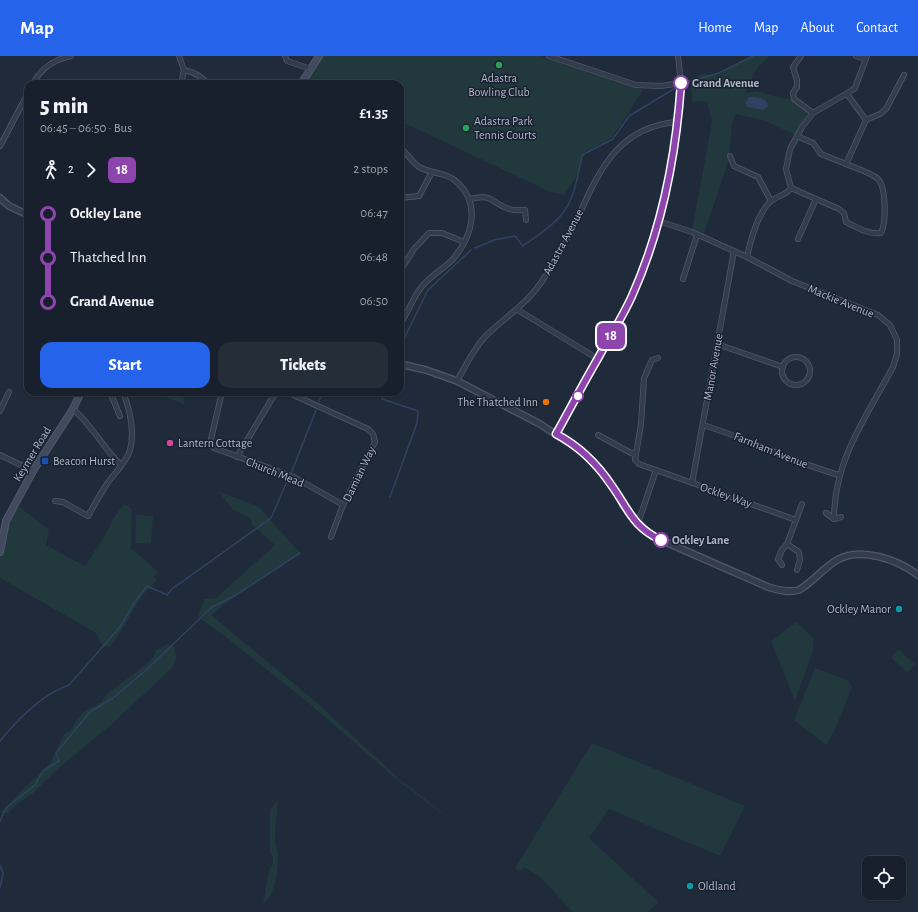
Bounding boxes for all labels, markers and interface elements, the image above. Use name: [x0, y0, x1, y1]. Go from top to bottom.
text: Map: [20, 19, 54, 38]
text: Home: [698, 21, 732, 35]
text: Map: [754, 21, 778, 35]
text: About: [800, 21, 834, 35]
text: Contact: [856, 21, 898, 35]
marker: Adastra Bowling Club: [494, 60, 504, 70]
place label: Adastra Bowling Club: [468, 72, 530, 98]
marker: Grand Avenue: [673, 75, 689, 91]
place label: Grand Avenue: [692, 77, 760, 89]
text: 5 min: [40, 95, 88, 117]
text: £1.35: [360, 106, 388, 121]
place label: Adastra Park Tennis Courts: [474, 115, 536, 141]
text: 06:45 – 06:50 · Bus: [40, 122, 132, 135]
marker: Adastra Park Tennis Courts: [461, 123, 471, 133]
icon: walk: [40, 159, 62, 181]
icon: forward: [80, 159, 102, 181]
text: 2: [68, 163, 74, 176]
text: 18: [116, 163, 128, 177]
text: 2 stops: [353, 163, 388, 176]
text: Ockley Lane: [70, 206, 141, 221]
text: 06:47: [360, 207, 388, 220]
street label: Adastra Avenue: [541, 207, 585, 277]
text: Thatched Inn: [70, 250, 146, 265]
text: 06:48: [360, 251, 388, 264]
street label: Mackie Avenue: [806, 282, 876, 320]
text: Grand Avenue: [70, 294, 154, 309]
text: 06:50: [360, 295, 388, 308]
line badge: 18: [593, 323, 629, 349]
text: 18: [605, 329, 617, 343]
street label: Manor Avenue: [701, 333, 725, 401]
button: Start: [40, 342, 210, 388]
button: Tickets: [218, 342, 388, 388]
unlabelled marker: [572, 390, 584, 402]
place label: The Thatched Inn: [457, 396, 538, 408]
marker: The Thatched Inn: [541, 397, 551, 407]
street label: Keymer Road: [11, 424, 54, 484]
street label: Farnham Avenue: [732, 430, 810, 470]
place label: Lantern Cottage: [178, 437, 252, 449]
marker: Lantern Cottage: [165, 438, 175, 448]
street label: Damian Way: [340, 444, 378, 504]
place label: Beacon Hurst: [53, 455, 115, 467]
street label: Church Mead: [244, 455, 306, 489]
marker: Beacon Hurst: [40, 456, 50, 466]
street label: Ockley Way: [698, 481, 753, 510]
marker: Ockley Lane: [653, 532, 669, 548]
place label: Ockley Lane: [672, 534, 729, 547]
place label: Ockley Manor: [827, 603, 891, 616]
marker: Ockley Manor: [894, 604, 904, 614]
map controls: [862, 856, 906, 900]
button: locate: [862, 856, 906, 900]
place label: Oldland: [698, 880, 736, 892]
marker: Oldland: [685, 881, 695, 891]

